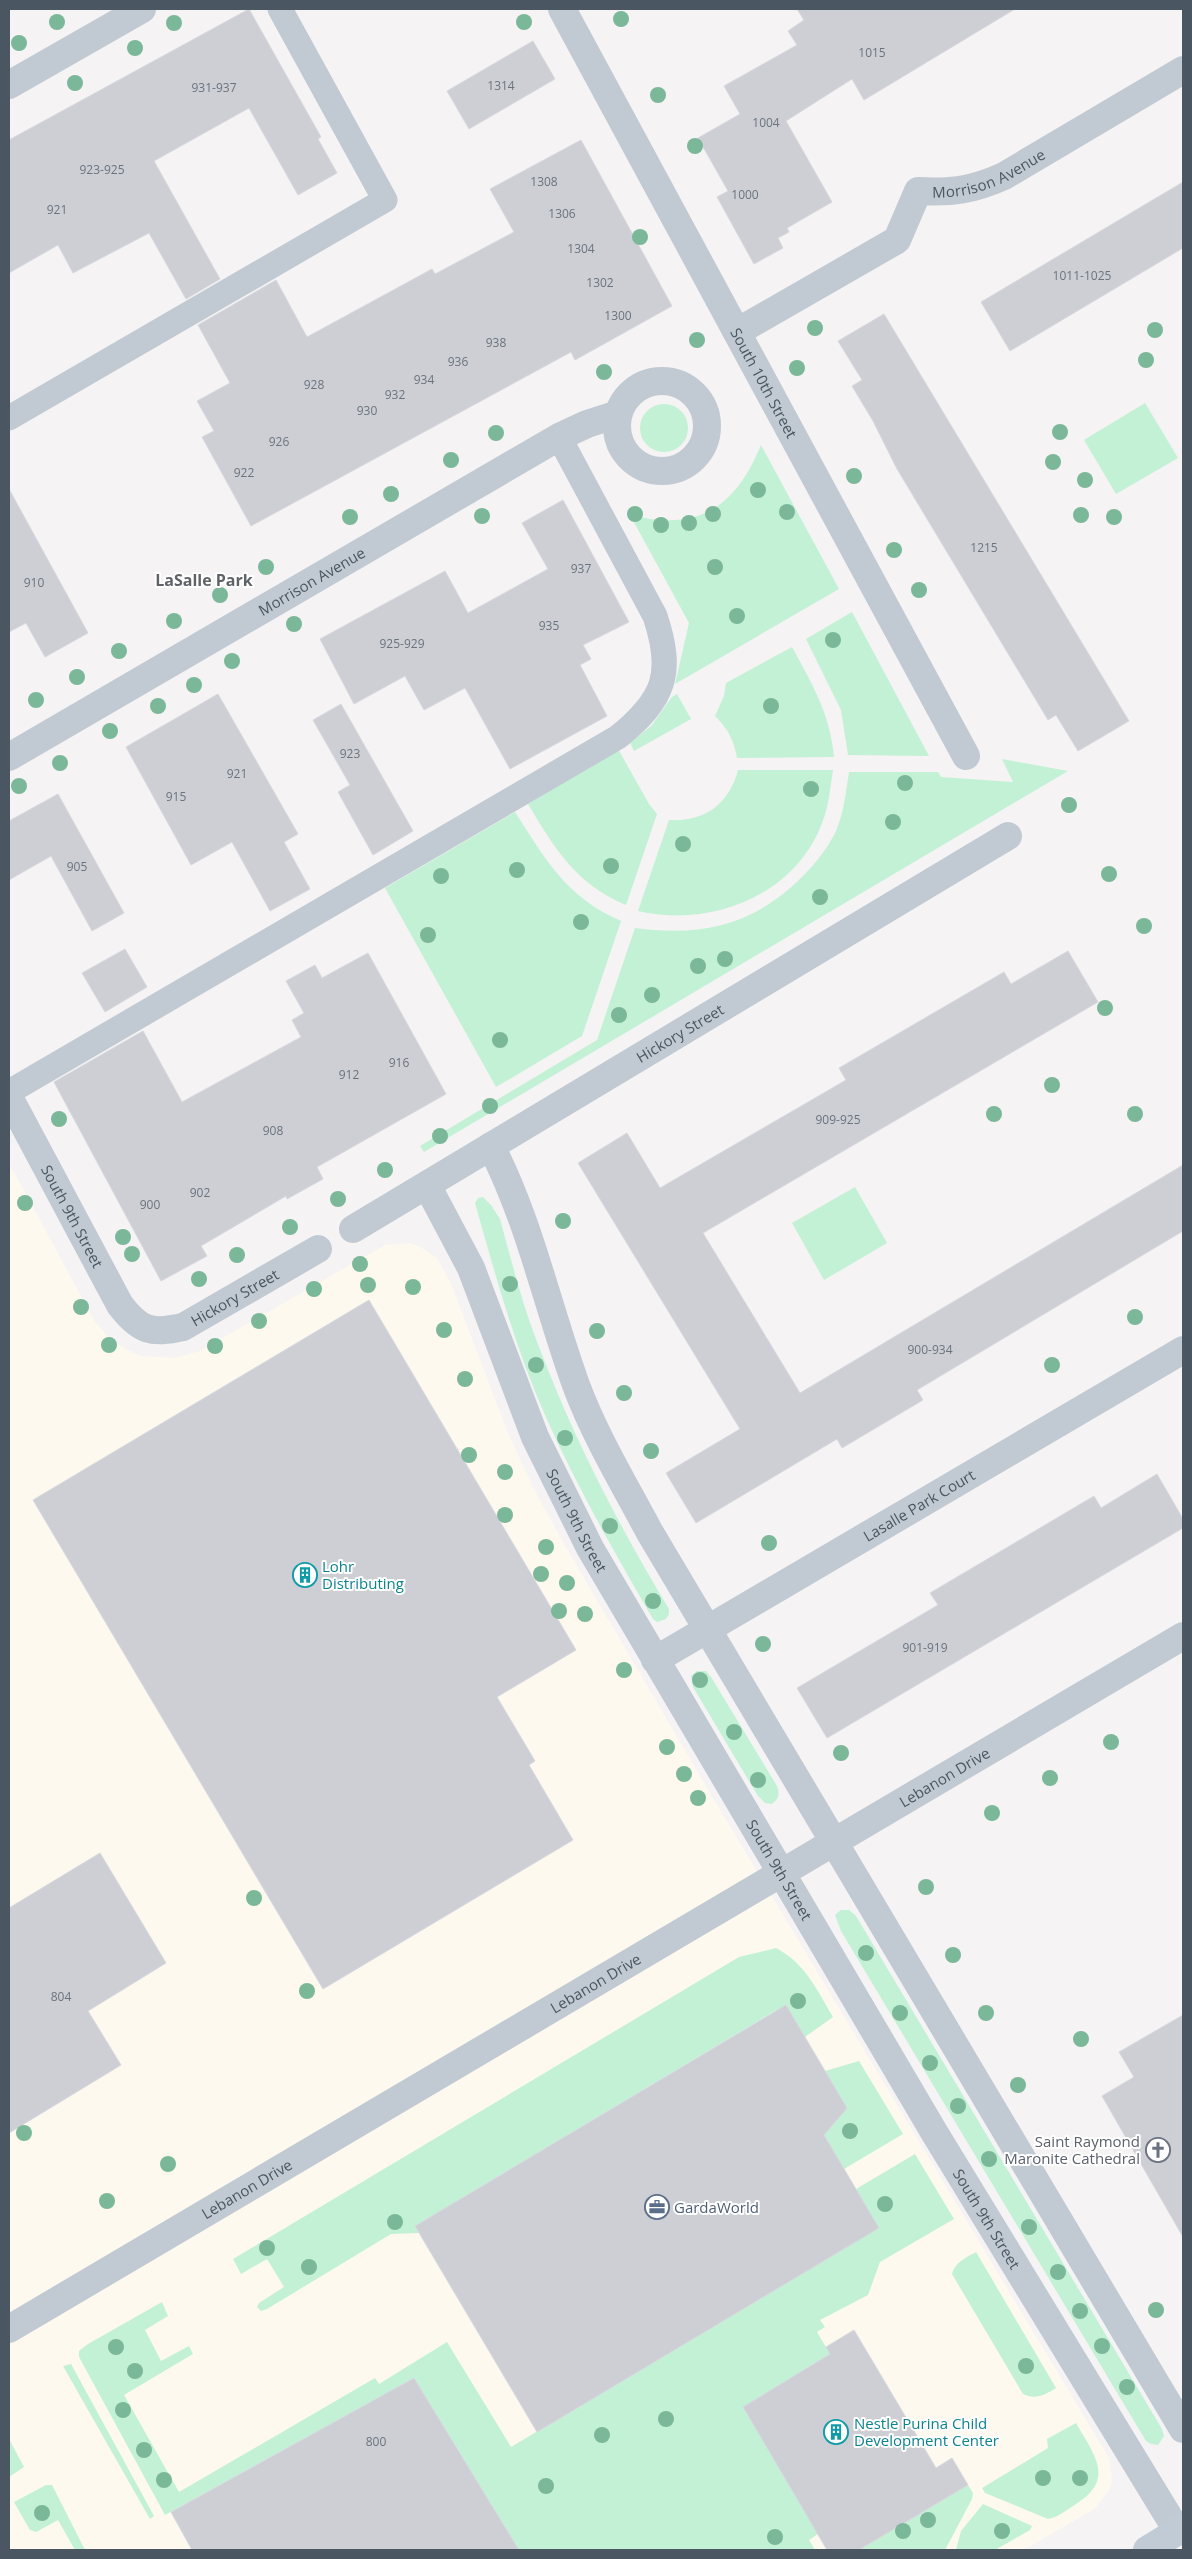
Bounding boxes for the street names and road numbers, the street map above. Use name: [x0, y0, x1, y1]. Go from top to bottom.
street label: Morrison Avenue: [932, 144, 1049, 202]
street label: South 10th Street: [726, 324, 802, 441]
street label: Morrison Avenue: [255, 542, 368, 620]
street label: Hickory Street: [632, 999, 727, 1067]
street label: South 9th Street: [37, 1161, 108, 1271]
street label: Hickory Street: [187, 1264, 282, 1330]
street label: South 9th Street: [542, 1465, 612, 1576]
street label: Lasalle Park Court: [859, 1465, 978, 1546]
street label: Lebanon Drive: [895, 1742, 993, 1811]
street label: South 9th Street: [742, 1816, 817, 1924]
street label: Lebanon Drive: [546, 1948, 644, 2017]
street label: Lebanon Drive: [198, 2154, 296, 2223]
street label: South 9th Street: [949, 2165, 1025, 2273]

